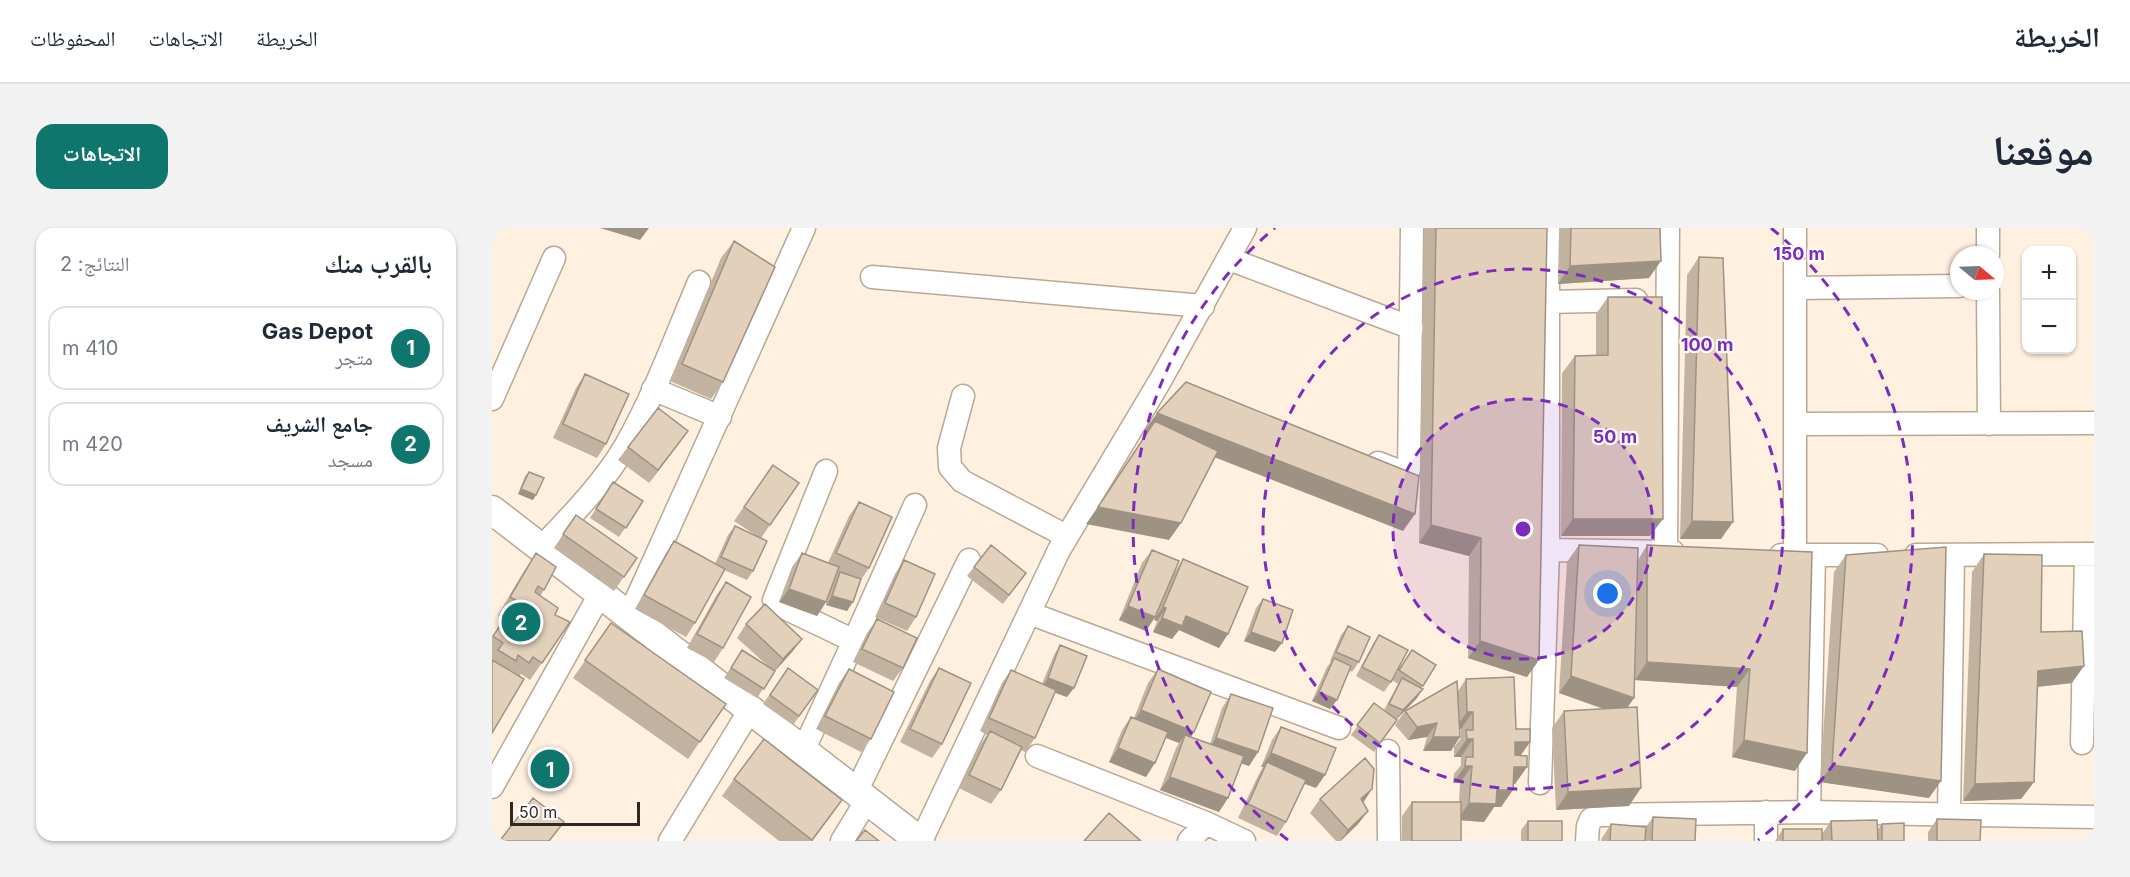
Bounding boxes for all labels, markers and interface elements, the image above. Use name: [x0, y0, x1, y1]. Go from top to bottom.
text: الخريطة: [2014, 20, 2100, 54]
text: المحفوظات: [30, 26, 115, 51]
text: الاتجاهات: [148, 26, 223, 51]
text: الخريطة: [256, 26, 318, 51]
button: الاتجاهات: [36, 124, 168, 189]
text: موقعنا: [1993, 124, 2094, 175]
text: 150 m: [1773, 243, 1825, 264]
north arrow: [1950, 246, 2004, 300]
map controls: [2022, 246, 2076, 354]
button: +: [2022, 246, 2076, 300]
text: بالقرب منك: [324, 248, 432, 279]
text: النتائج: 2: [60, 252, 130, 276]
button: −: [2022, 300, 2076, 354]
text: Gas Depot: [262, 318, 373, 344]
text: 100 m: [1681, 334, 1733, 355]
text: 410 m: [62, 336, 118, 360]
text: 1: [406, 336, 415, 360]
text: متجر: [335, 346, 373, 370]
text: جامع الشريف: [265, 411, 373, 437]
text: 50 m: [1593, 426, 1637, 447]
text: 420 m: [62, 432, 123, 456]
text: 2: [404, 432, 417, 456]
text: مسجد: [328, 448, 373, 472]
centre of rings: [1513, 519, 1533, 539]
your location: [1593, 579, 1622, 608]
pin: 2: [501, 600, 540, 644]
pin: 1: [530, 746, 570, 792]
scale bar: [510, 799, 640, 826]
text: 50 m: [519, 802, 557, 822]

